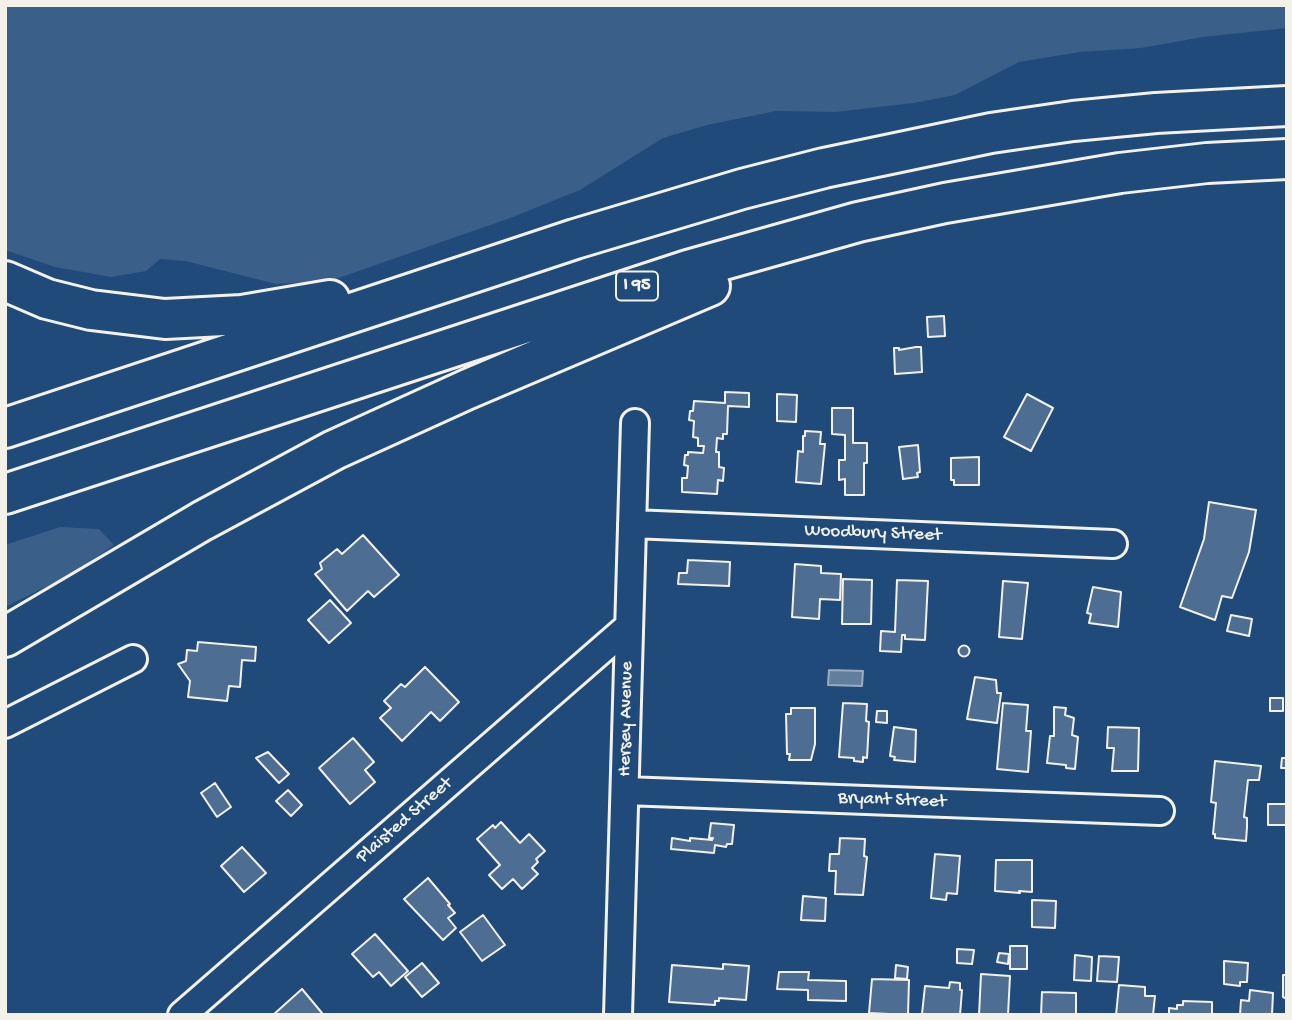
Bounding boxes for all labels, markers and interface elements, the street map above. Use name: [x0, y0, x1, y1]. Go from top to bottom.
road number: I 95: [616, 272, 658, 300]
street label: Woodbury Street: [804, 520, 942, 548]
street label: Hersey Avenue: [615, 661, 639, 777]
street label: Plaisted Street: [352, 773, 458, 869]
street label: Bryant Street: [837, 788, 947, 814]

